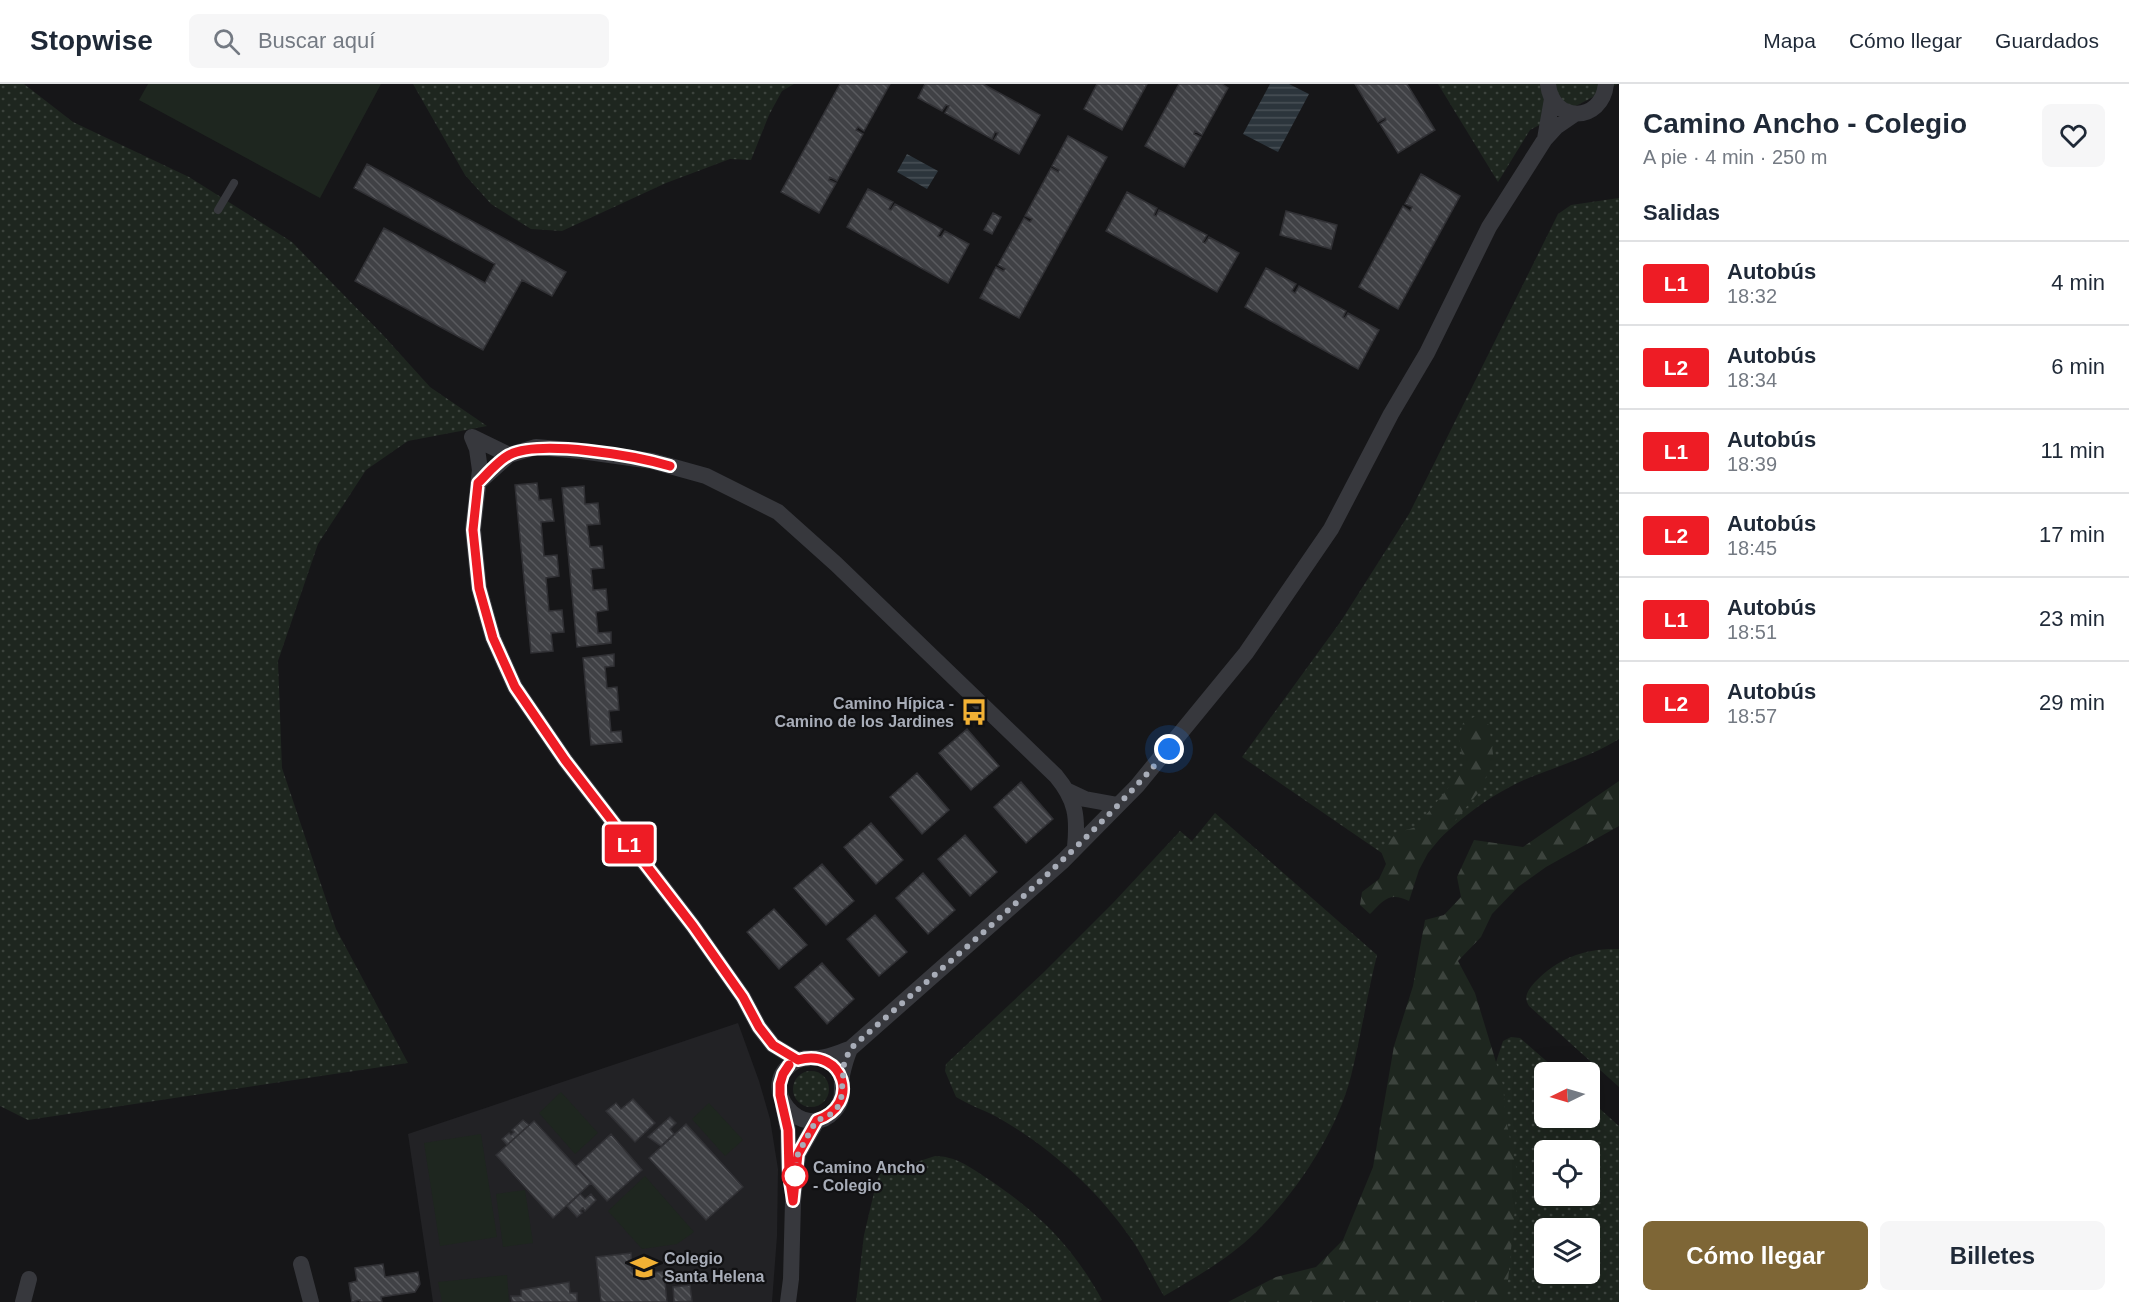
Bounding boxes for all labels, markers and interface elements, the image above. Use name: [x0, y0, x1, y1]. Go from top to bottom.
search box: [189, 14, 609, 68]
text: Stopwise: [30, 25, 153, 56]
icon: search: [210, 25, 243, 58]
text: Buscar aquí: [258, 28, 375, 53]
text: Mapa: [1763, 29, 1816, 52]
text: Cómo llegar: [1849, 29, 1962, 52]
text: Guardados: [1995, 29, 2099, 52]
button: heart: [2042, 104, 2105, 167]
text: Camino Ancho - Colegio: [1643, 108, 1967, 139]
text: A pie · 4 min · 250 m: [1643, 146, 1828, 168]
text: Salidas: [1643, 200, 1720, 225]
text: Autobús: [1727, 259, 1816, 284]
text: 4 min: [2051, 270, 2105, 295]
text: L1: [1664, 272, 1688, 295]
text: 18:32: [1727, 285, 1777, 307]
text: Autobús: [1727, 343, 1816, 368]
text: 6 min: [2051, 354, 2105, 379]
text: L2: [1664, 356, 1688, 379]
text: 18:34: [1727, 369, 1777, 391]
text: Autobús: [1727, 427, 1816, 452]
text: 11 min: [2041, 438, 2105, 463]
text: L1: [1664, 440, 1688, 463]
text: 18:39: [1727, 453, 1777, 475]
text: Autobús: [1727, 511, 1816, 536]
text: 17 min: [2039, 522, 2105, 547]
text: L2: [1664, 524, 1688, 547]
text: 18:45: [1727, 537, 1777, 559]
text: Autobús: [1727, 595, 1816, 620]
text: 23 min: [2039, 606, 2105, 631]
text: L1: [1664, 608, 1688, 631]
text: 18:51: [1727, 621, 1777, 643]
text: Autobús: [1727, 679, 1816, 704]
text: 29 min: [2039, 690, 2105, 715]
text: L2: [1664, 692, 1688, 715]
place label: Camino Hípica - Camino de los Jardines: [774, 695, 954, 730]
bus stop icon: Camino Hípica - Camino de los Jardines: [959, 697, 989, 727]
text: 18:57: [1727, 705, 1777, 727]
your location: [1154, 734, 1184, 764]
line badge: L1: [602, 824, 656, 864]
text: L1: [617, 833, 641, 856]
north arrow: [1534, 1062, 1600, 1128]
map controls: [1534, 1062, 1600, 1284]
button: locate: [1534, 1140, 1600, 1206]
place label: Camino Ancho - Colegio: [813, 1159, 926, 1194]
marker: Camino Ancho - Colegio: [782, 1163, 808, 1189]
button: layers: [1534, 1218, 1600, 1284]
button: Cómo llegar: [1643, 1221, 1868, 1290]
button: Billetes: [1880, 1221, 2105, 1290]
place label: Colegio Santa Helena: [664, 1250, 765, 1285]
school or university icon: Colegio Santa Helena: [629, 1252, 659, 1282]

